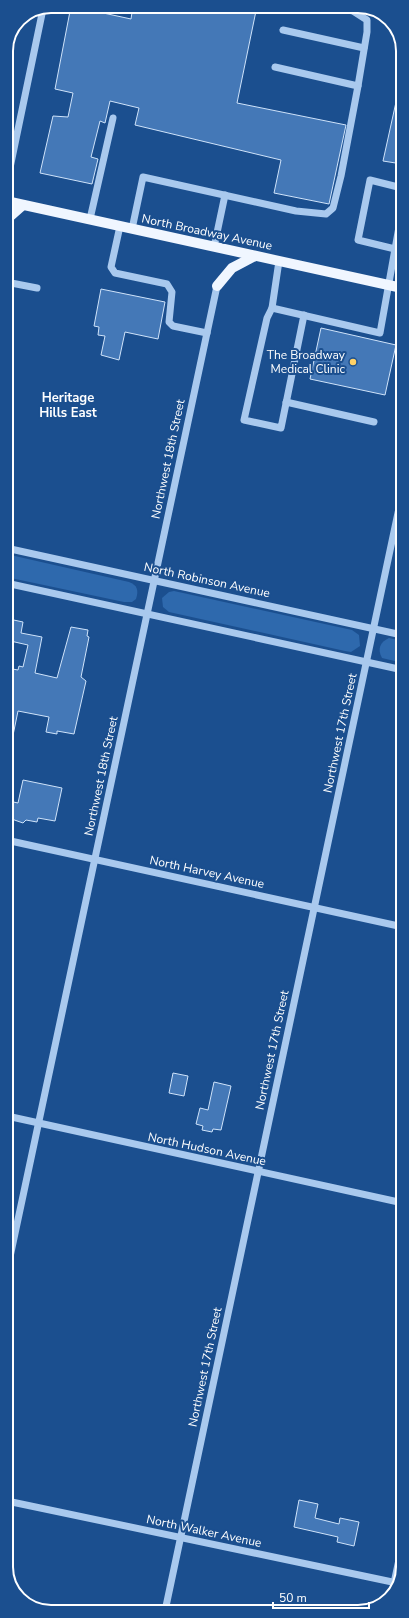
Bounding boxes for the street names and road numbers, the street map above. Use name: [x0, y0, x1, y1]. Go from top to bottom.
street label: North Broadway Avenue: [140, 210, 274, 254]
street label: Northwest 18th Street: [148, 397, 189, 520]
street label: North Robinson Avenue: [142, 559, 272, 601]
street label: Northwest 17th Street: [320, 671, 361, 794]
street label: Northwest 18th Street: [81, 714, 122, 837]
street label: North Harvey Avenue: [148, 852, 266, 892]
street label: Northwest 17th Street: [252, 988, 293, 1111]
street label: North Hudson Avenue: [146, 1129, 268, 1169]
street label: Northwest 17th Street: [185, 1305, 226, 1428]
street label: North Walker Avenue: [145, 1511, 263, 1551]

